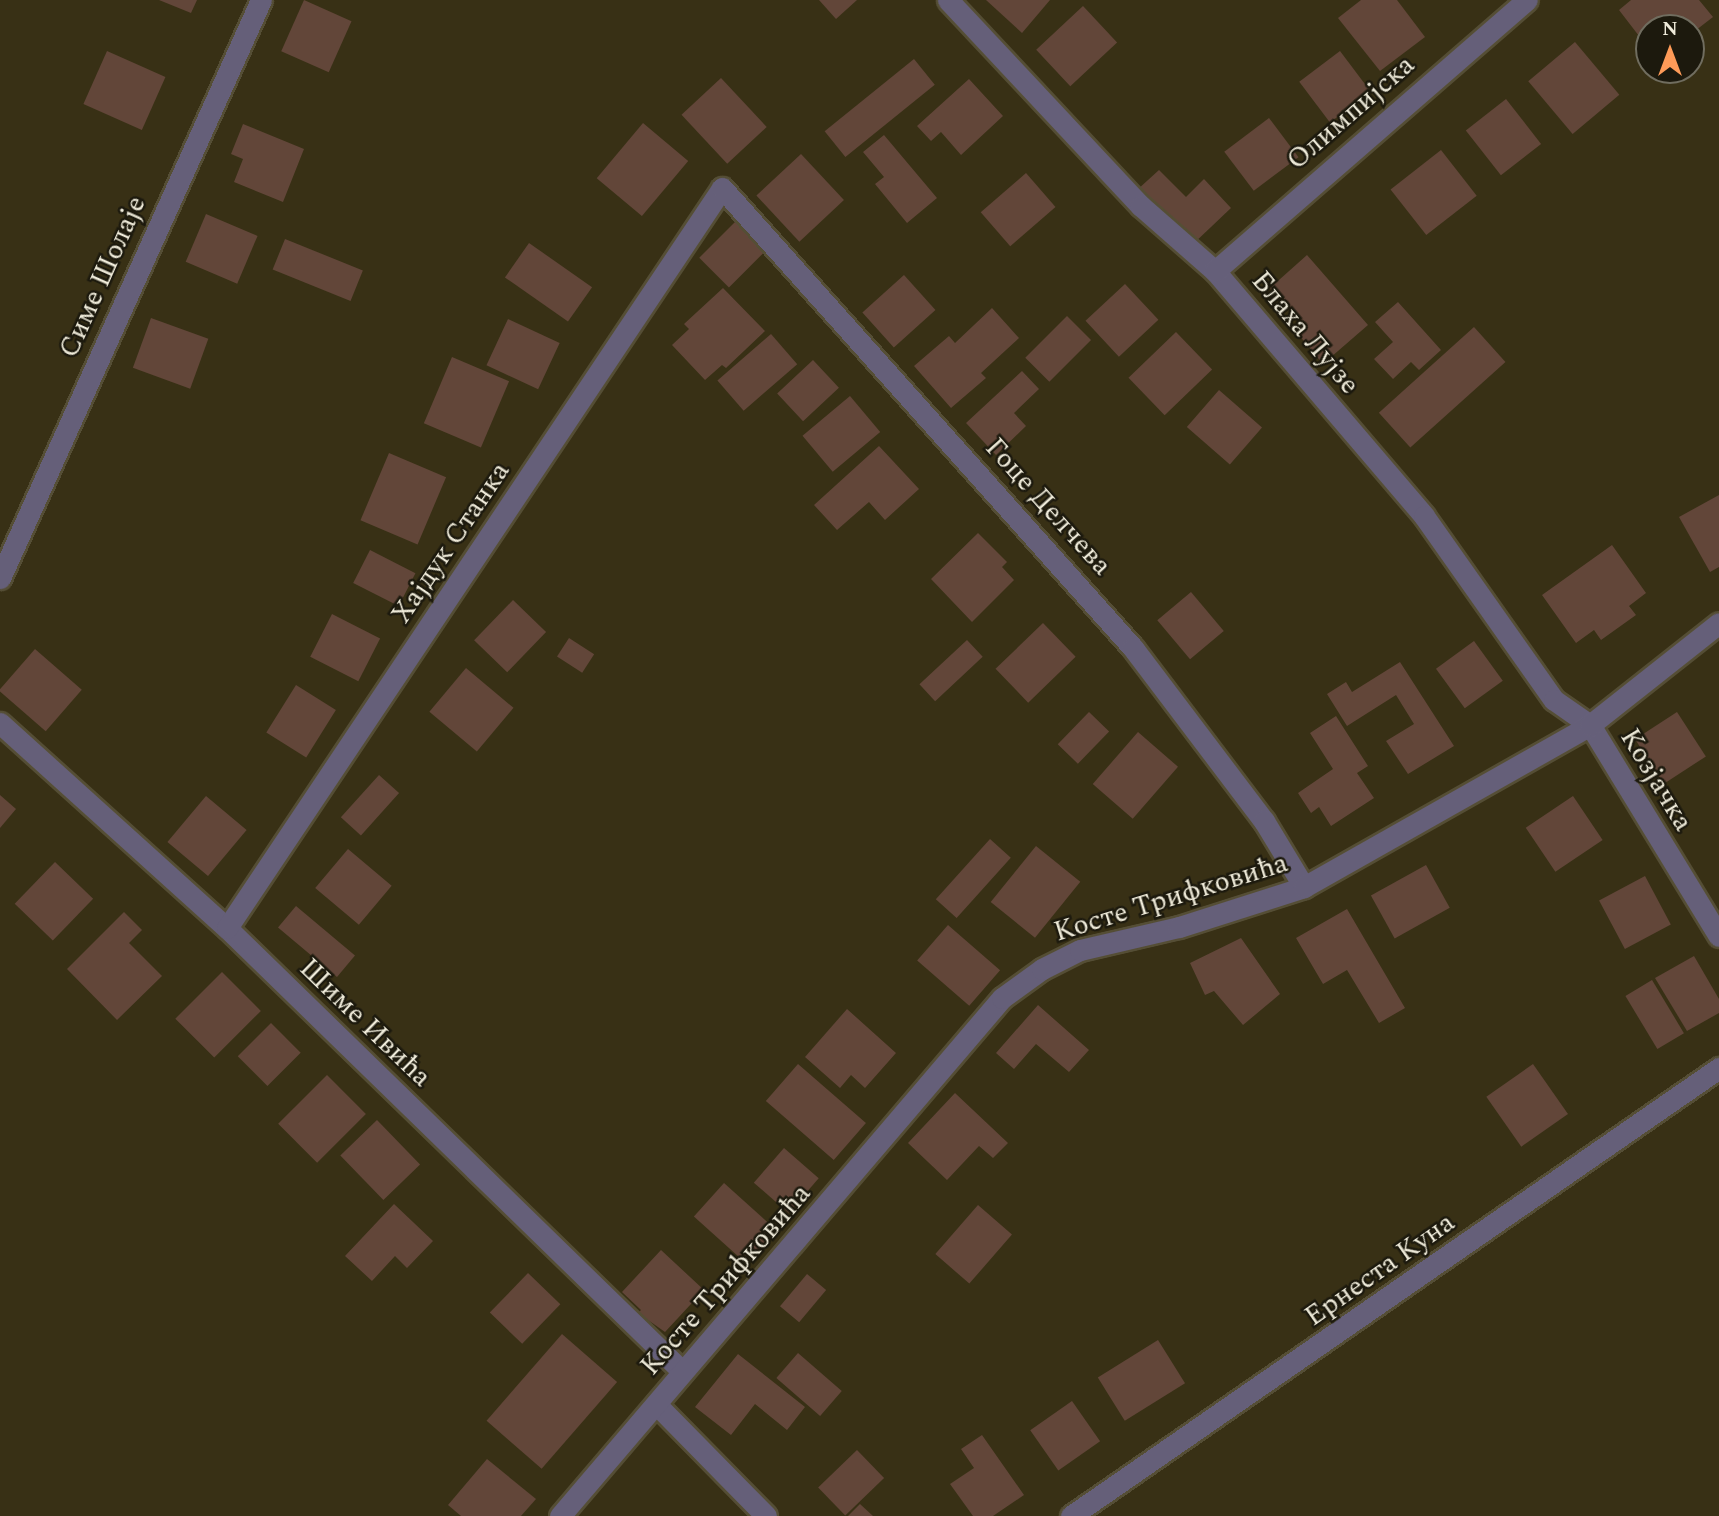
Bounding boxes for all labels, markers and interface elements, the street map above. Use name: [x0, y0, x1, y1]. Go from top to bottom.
north arrow: [1635, 14, 1705, 84]
text: N: [1662, 15, 1678, 44]
street label: Олимпијска: [1280, 48, 1422, 178]
street label: Симе Шолаје: [52, 191, 154, 363]
street label: Блаха Лујзе: [1244, 265, 1366, 401]
street label: Гоце Делчева: [978, 431, 1118, 583]
street label: Хајдук Станка: [385, 456, 517, 630]
street label: Козјачка: [1612, 723, 1700, 837]
street label: Косте Трифковића: [1050, 846, 1292, 950]
street label: Шиме Ивића: [292, 952, 438, 1094]
street label: Косте Трифковића: [634, 1177, 818, 1383]
street label: Ернеста Куна: [1299, 1206, 1461, 1334]

